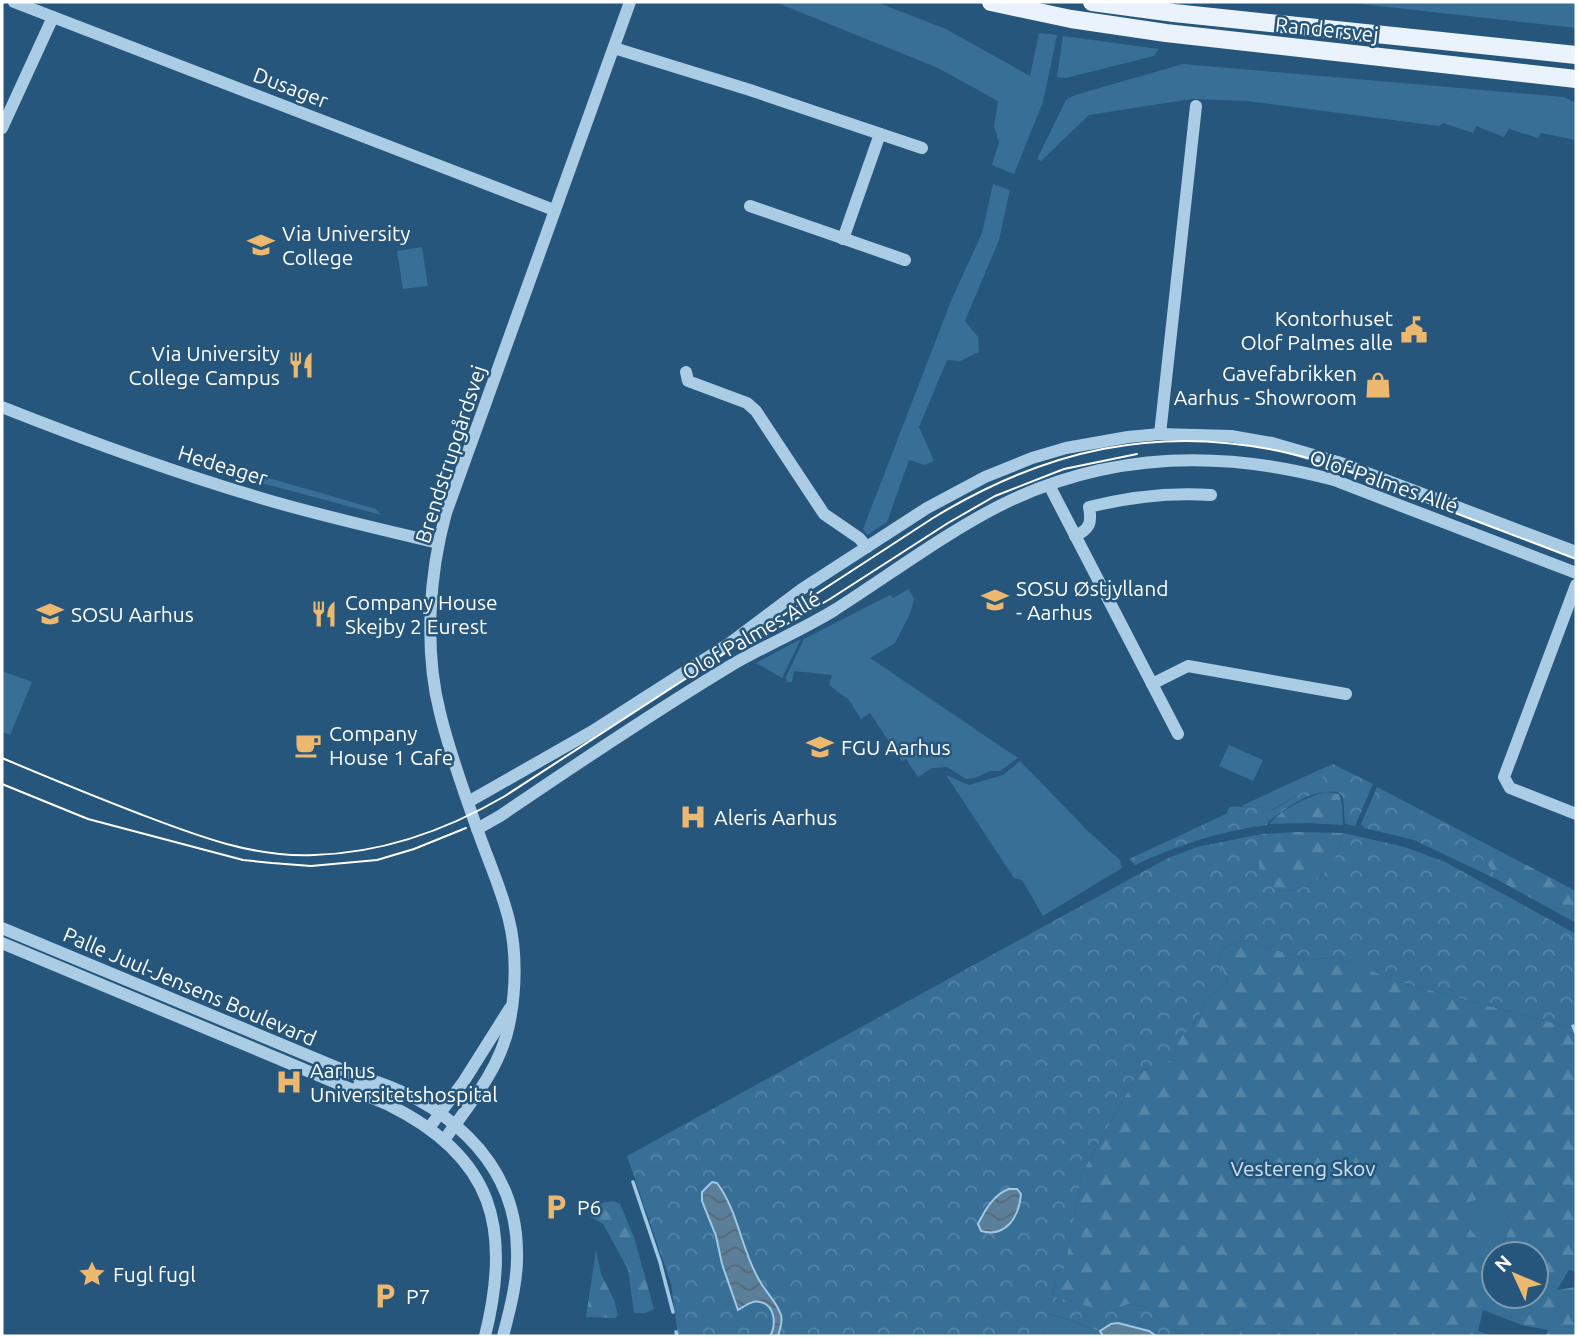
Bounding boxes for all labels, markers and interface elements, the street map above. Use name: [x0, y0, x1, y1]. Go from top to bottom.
street label: Randersvej: [1274, 12, 1380, 46]
street label: Dusager: [250, 62, 332, 112]
place label: Via University College: [282, 221, 410, 269]
school or university icon: Via University College: [246, 230, 276, 260]
place label: Kontorhuset Olof Palmes alle: [1240, 306, 1393, 354]
public building icon: Kontorhuset Olof Palmes alle: [1399, 315, 1429, 345]
place label: Via University College Campus: [129, 341, 280, 389]
restaurant icon: Via University College Campus: [286, 350, 316, 380]
place label: Gavefabrikken Aarhus - Showroom: [1174, 361, 1357, 409]
street label: Brendstrupgårdsvej: [410, 362, 490, 546]
shop icon: Gavefabrikken Aarhus - Showroom: [1363, 370, 1393, 400]
street label: Hedeager: [175, 440, 271, 490]
street label: Olof Palmes Allé: [1307, 444, 1461, 518]
place label: SOSU Østjylland - Aarhus: [1016, 576, 1168, 624]
school or university icon: SOSU Østjylland - Aarhus: [980, 585, 1010, 615]
street label: Olof Palmes Allé: [678, 586, 824, 684]
place label: Company House Skejby 2 Eurest: [345, 590, 498, 638]
school or university icon: SOSU Aarhus: [35, 599, 65, 629]
restaurant icon: Company House Skejby 2 Eurest: [309, 599, 339, 629]
place label: SOSU Aarhus: [71, 602, 194, 626]
place label: Company House 1 Cafe: [329, 721, 453, 769]
cafe icon: Company House 1 Cafe: [293, 730, 323, 760]
school or university icon: FGU Aarhus: [805, 732, 835, 762]
place label: FGU Aarhus: [841, 735, 951, 759]
hospital icon: Aleris Aarhus: [678, 802, 708, 832]
place label: Aleris Aarhus: [714, 805, 837, 829]
street label: Palle Juul-Jensens Boulevard: [60, 922, 320, 1050]
place label: Aarhus Universitetshospital: [310, 1058, 498, 1106]
hospital icon: Aarhus Universitetshospital: [274, 1067, 304, 1097]
park label: Vestereng Skov: [1230, 1156, 1376, 1180]
parking icon: P6: [541, 1192, 571, 1222]
place label: P6: [577, 1195, 601, 1219]
north arrow: [1480, 1240, 1550, 1310]
text: N: [1490, 1250, 1516, 1276]
place icon: Fugl fugl: [77, 1259, 107, 1289]
place label: Fugl fugl: [113, 1262, 196, 1286]
parking icon: P7: [370, 1281, 400, 1311]
place label: P7: [406, 1284, 430, 1308]

